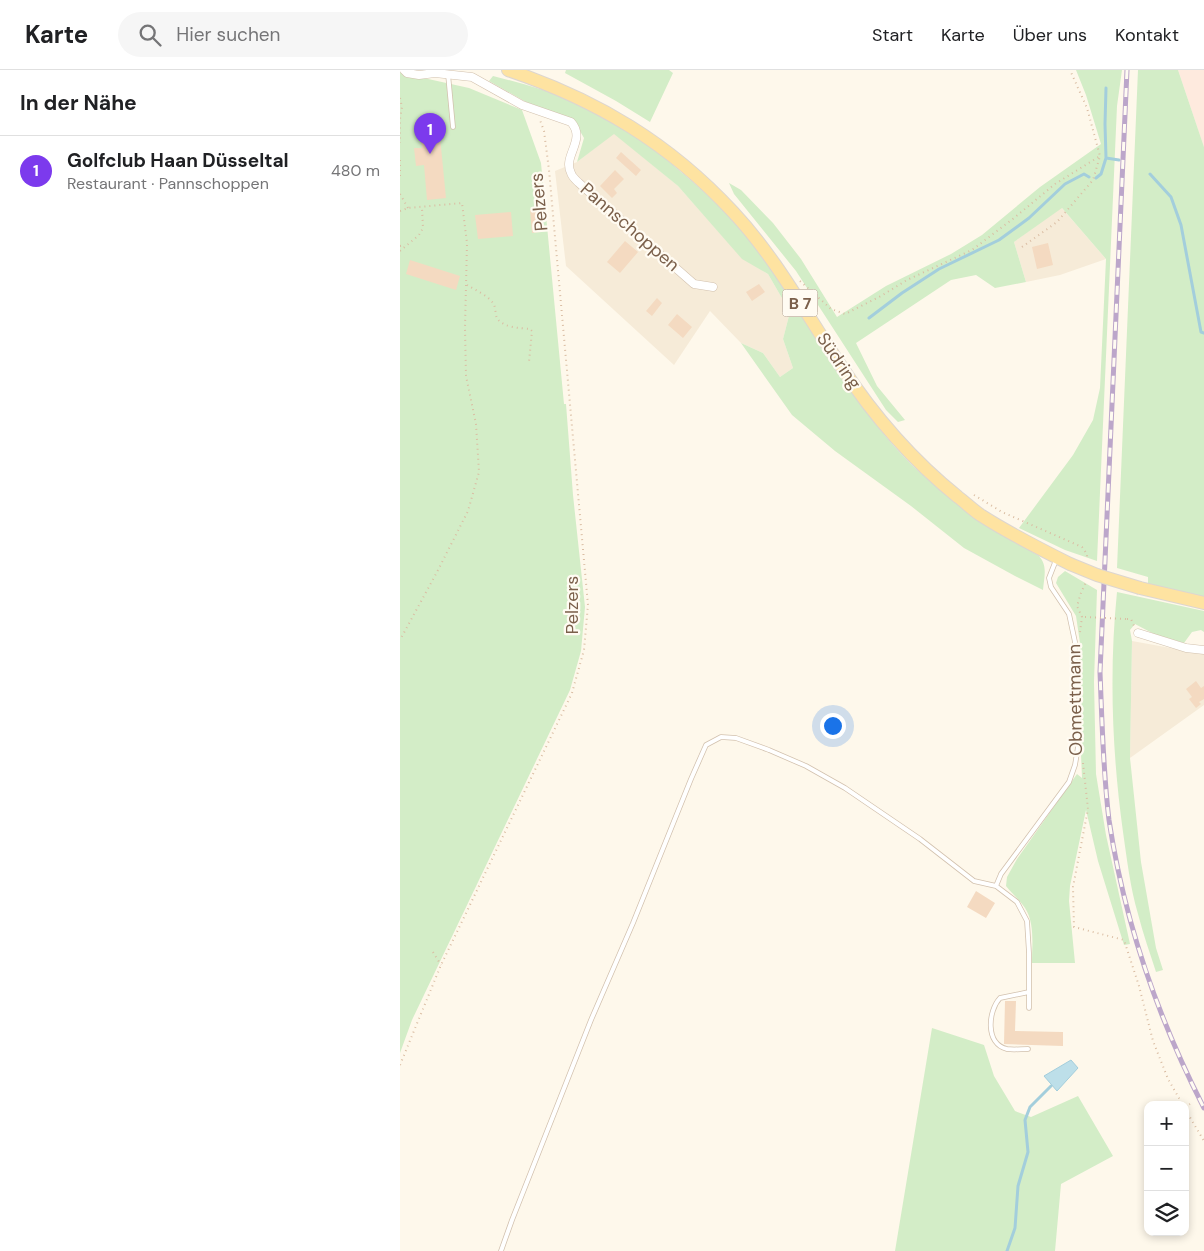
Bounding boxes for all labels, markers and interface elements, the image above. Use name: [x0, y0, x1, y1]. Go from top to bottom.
search box: [118, 12, 468, 57]
text: Karte: [25, 19, 88, 50]
icon: search: [136, 21, 164, 49]
text: Hier suchen: [176, 22, 281, 47]
text: Start: [872, 23, 913, 47]
text: Karte: [941, 23, 985, 47]
text: Über uns: [1013, 23, 1087, 47]
text: Kontakt: [1115, 23, 1179, 47]
text: In der Nähe: [20, 89, 137, 117]
pin: 1: [414, 113, 446, 154]
text: Golfclub Haan Düsseltal: [67, 148, 289, 173]
text: 1: [33, 160, 39, 181]
text: 480 m: [331, 160, 380, 181]
street label: Pelzers: [525, 172, 553, 232]
text: Restaurant · Pannschoppen: [67, 173, 269, 194]
street label: Pannschoppen: [575, 177, 685, 277]
road number: B 7: [782, 290, 818, 317]
street label: Südring: [811, 328, 867, 394]
street label: Pelzers: [560, 576, 584, 634]
street label: Obmettmann: [1062, 644, 1088, 756]
your location: [820, 713, 846, 739]
map controls: [1144, 1101, 1189, 1236]
button: +: [1144, 1101, 1189, 1146]
button: −: [1144, 1146, 1189, 1191]
button: layers: [1144, 1191, 1189, 1236]

